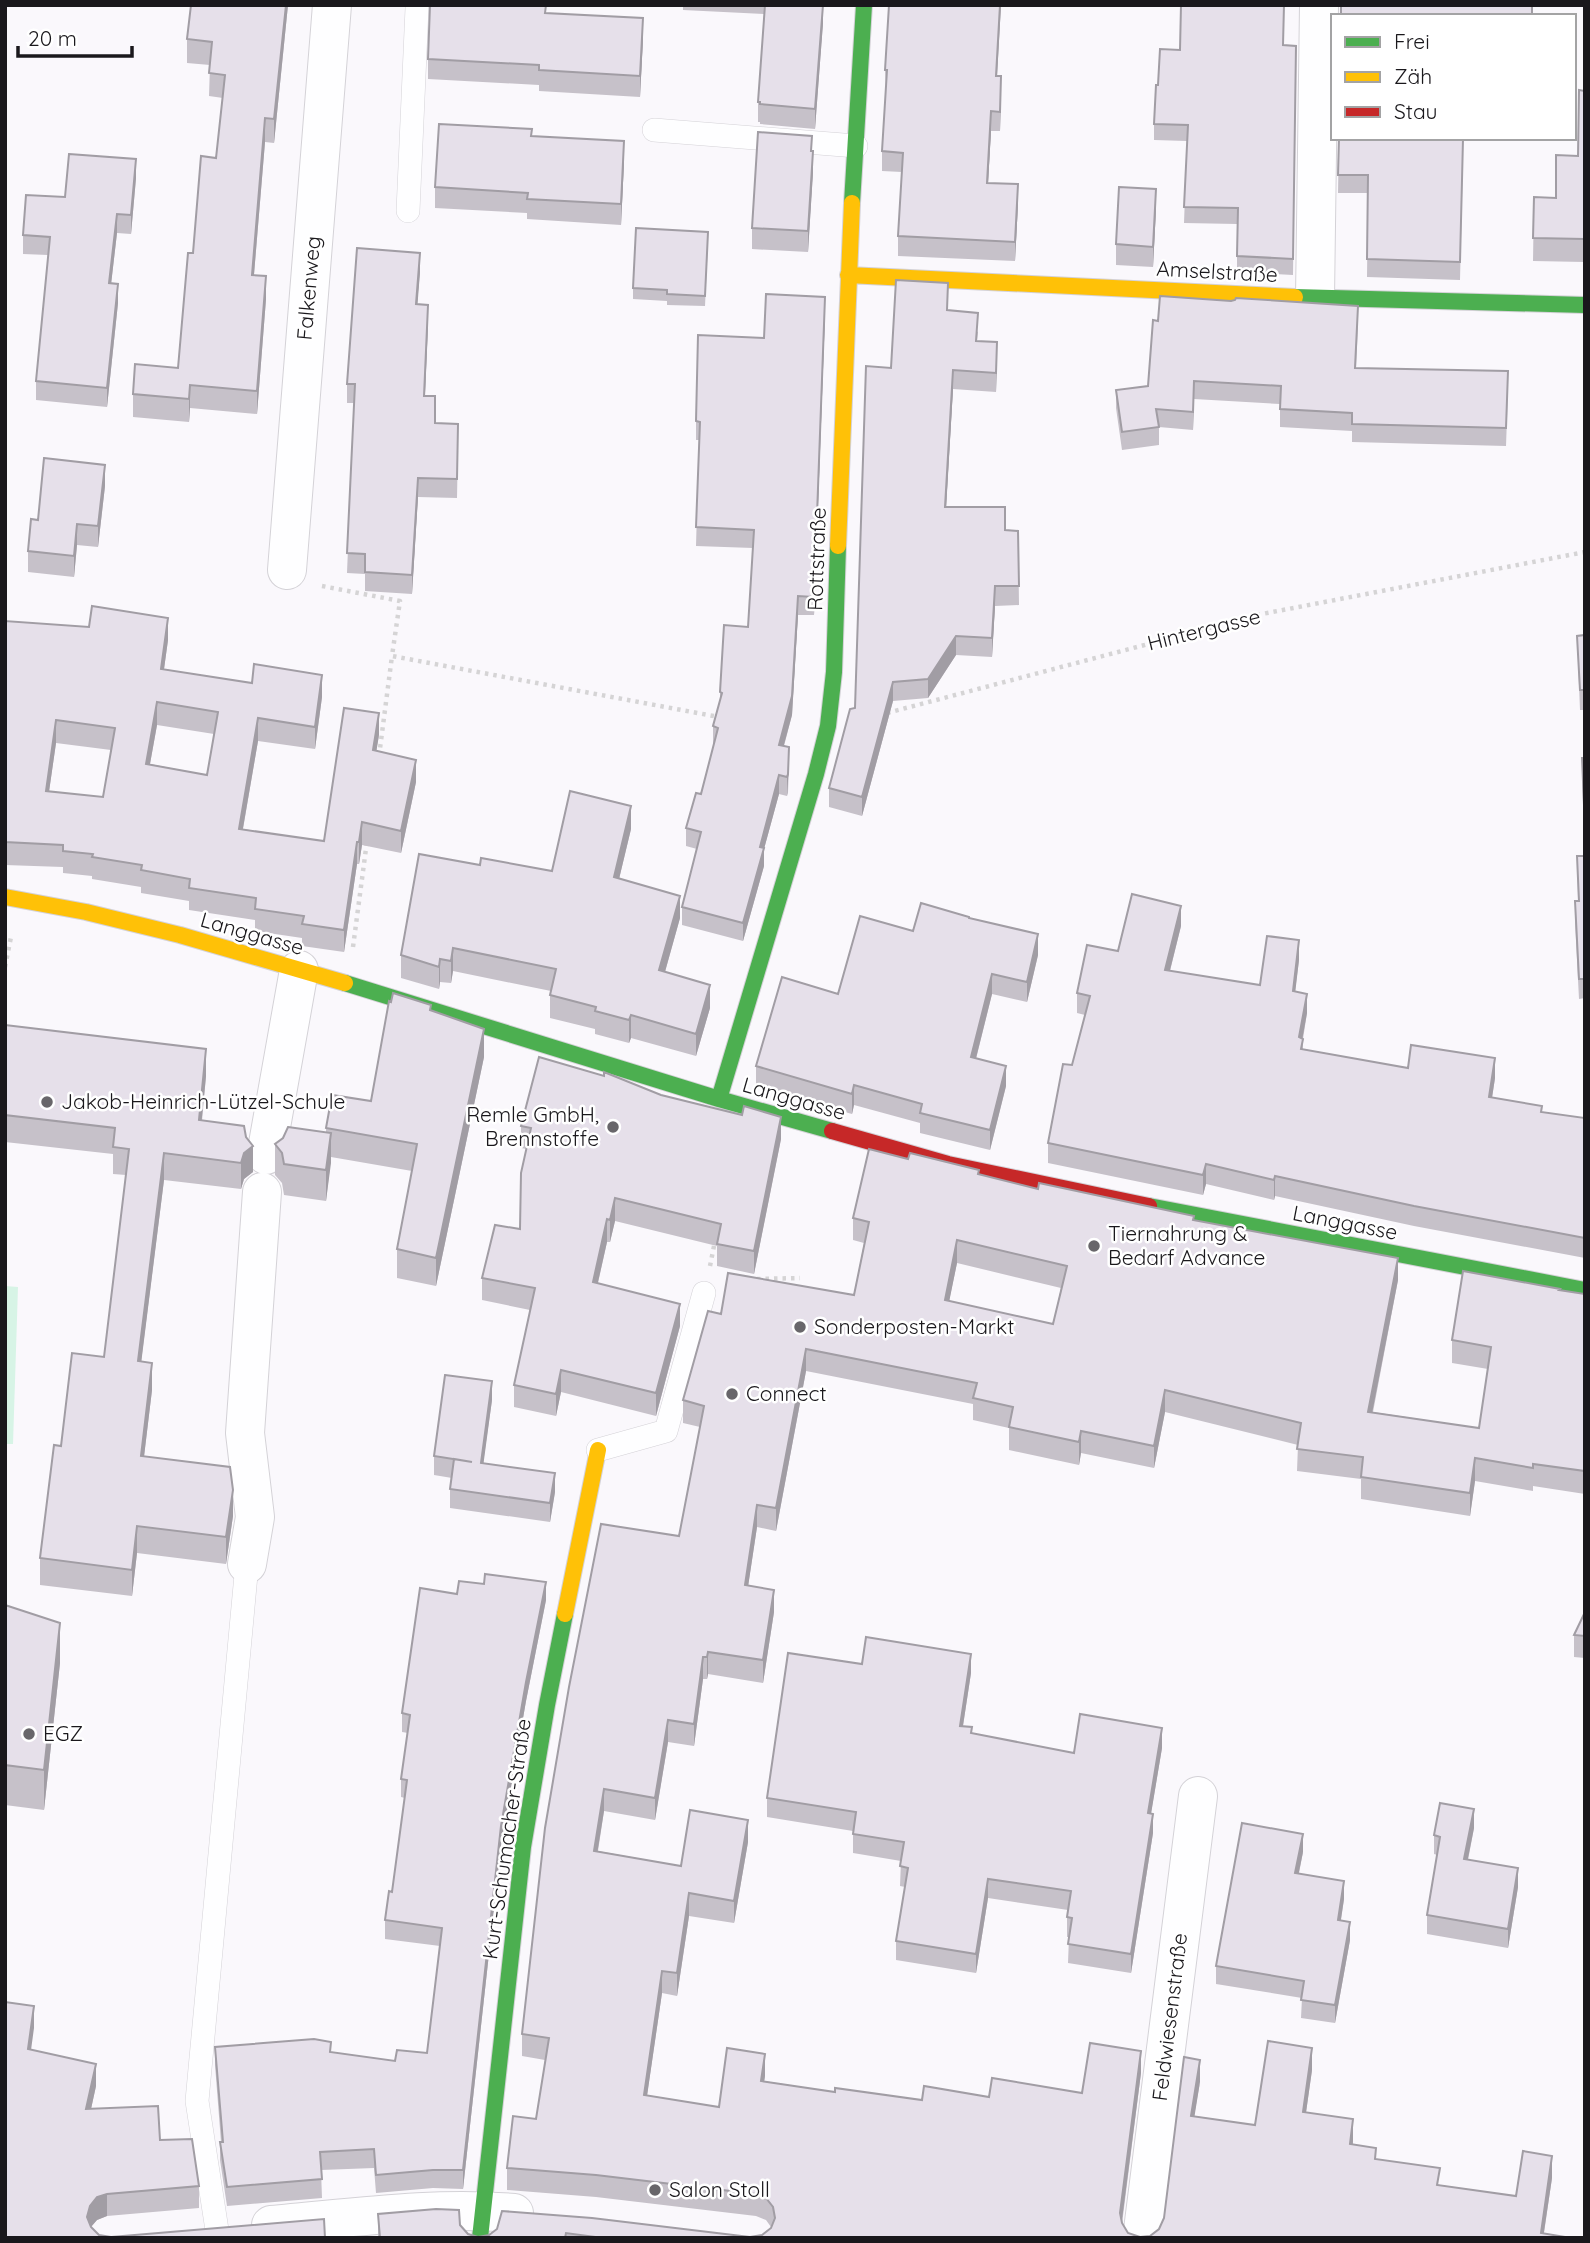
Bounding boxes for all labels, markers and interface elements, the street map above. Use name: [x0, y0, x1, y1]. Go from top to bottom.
scale bar: [18, 14, 131, 58]
legend: [1331, 14, 1576, 140]
text: 20 m: [28, 25, 77, 51]
text: Frei: [1394, 28, 1430, 54]
text: Zäh: [1394, 63, 1432, 89]
text: Stau: [1394, 98, 1437, 124]
street label: Falkenweg: [291, 235, 326, 341]
street label: Amselstraße: [1156, 255, 1278, 287]
street label: Rottstraße: [801, 507, 831, 611]
street label: Hintergasse: [1144, 602, 1263, 656]
street label: Langgasse: [198, 906, 307, 960]
street label: Langgasse: [740, 1071, 849, 1125]
place label: Jakob-Heinrich-Lützel-Schule: [61, 1088, 345, 1114]
marker: Jakob-Heinrich-Lützel-Schule: [39, 1094, 55, 1110]
place label: Remle GmbH, Brennstoffe: [466, 1101, 599, 1151]
marker: Remle GmbH, Brennstoffe: [605, 1119, 621, 1135]
street label: Langgasse: [1290, 1199, 1400, 1245]
place label: Tiernahrung & Bedarf Advance: [1108, 1220, 1265, 1270]
marker: Tiernahrung & Bedarf Advance: [1086, 1238, 1102, 1254]
place label: Sonderposten-Markt: [814, 1313, 1014, 1339]
marker: Sonderposten-Markt: [792, 1319, 808, 1335]
place label: Connect: [746, 1380, 827, 1406]
marker: Connect: [724, 1386, 740, 1402]
street label: Kurt-Schumacher-Straße: [476, 1717, 536, 1961]
place label: EGZ: [43, 1720, 83, 1746]
marker: EGZ: [21, 1726, 37, 1742]
street label: Feldwiesenstraße: [1146, 1931, 1192, 2102]
place label: Salon Stoll: [669, 2176, 770, 2202]
marker: Salon Stoll: [647, 2182, 663, 2198]

